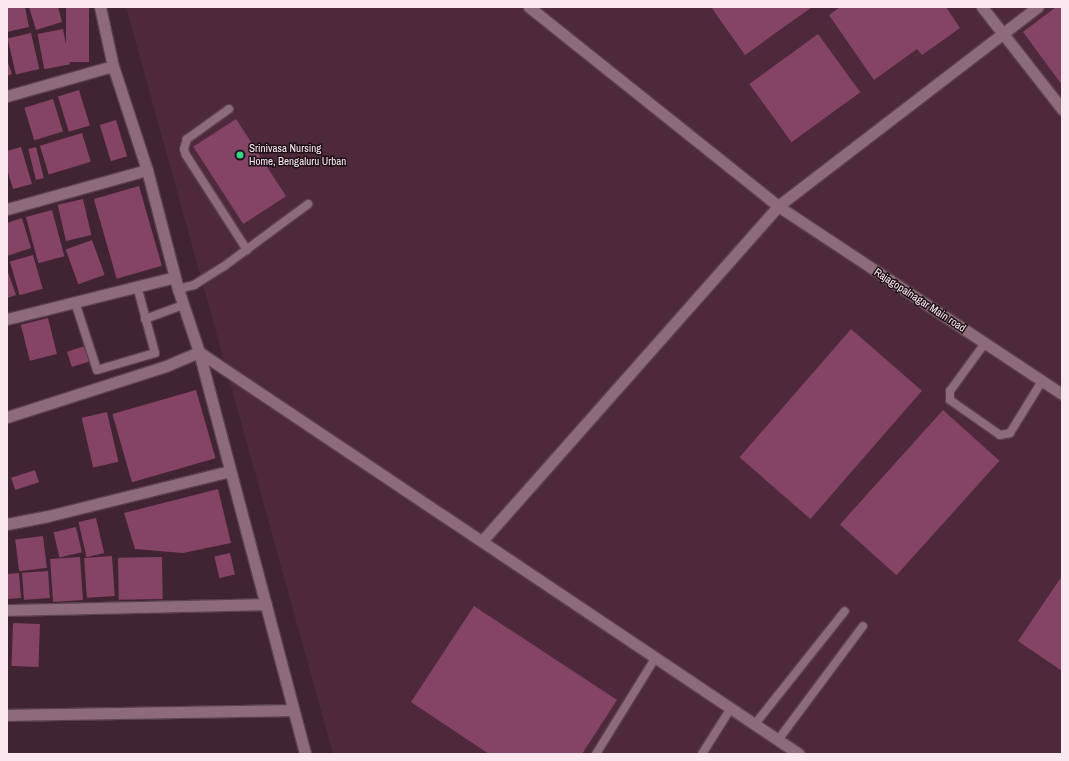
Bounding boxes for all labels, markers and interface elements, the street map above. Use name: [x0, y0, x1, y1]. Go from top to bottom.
place label: Srinivasa Nursing Home, Bengaluru Urban: [249, 142, 346, 168]
marker: Srinivasa Nursing Home, Bengaluru Urban: [234, 149, 246, 161]
street label: Rajagopalnagar Main road: [872, 265, 968, 335]

